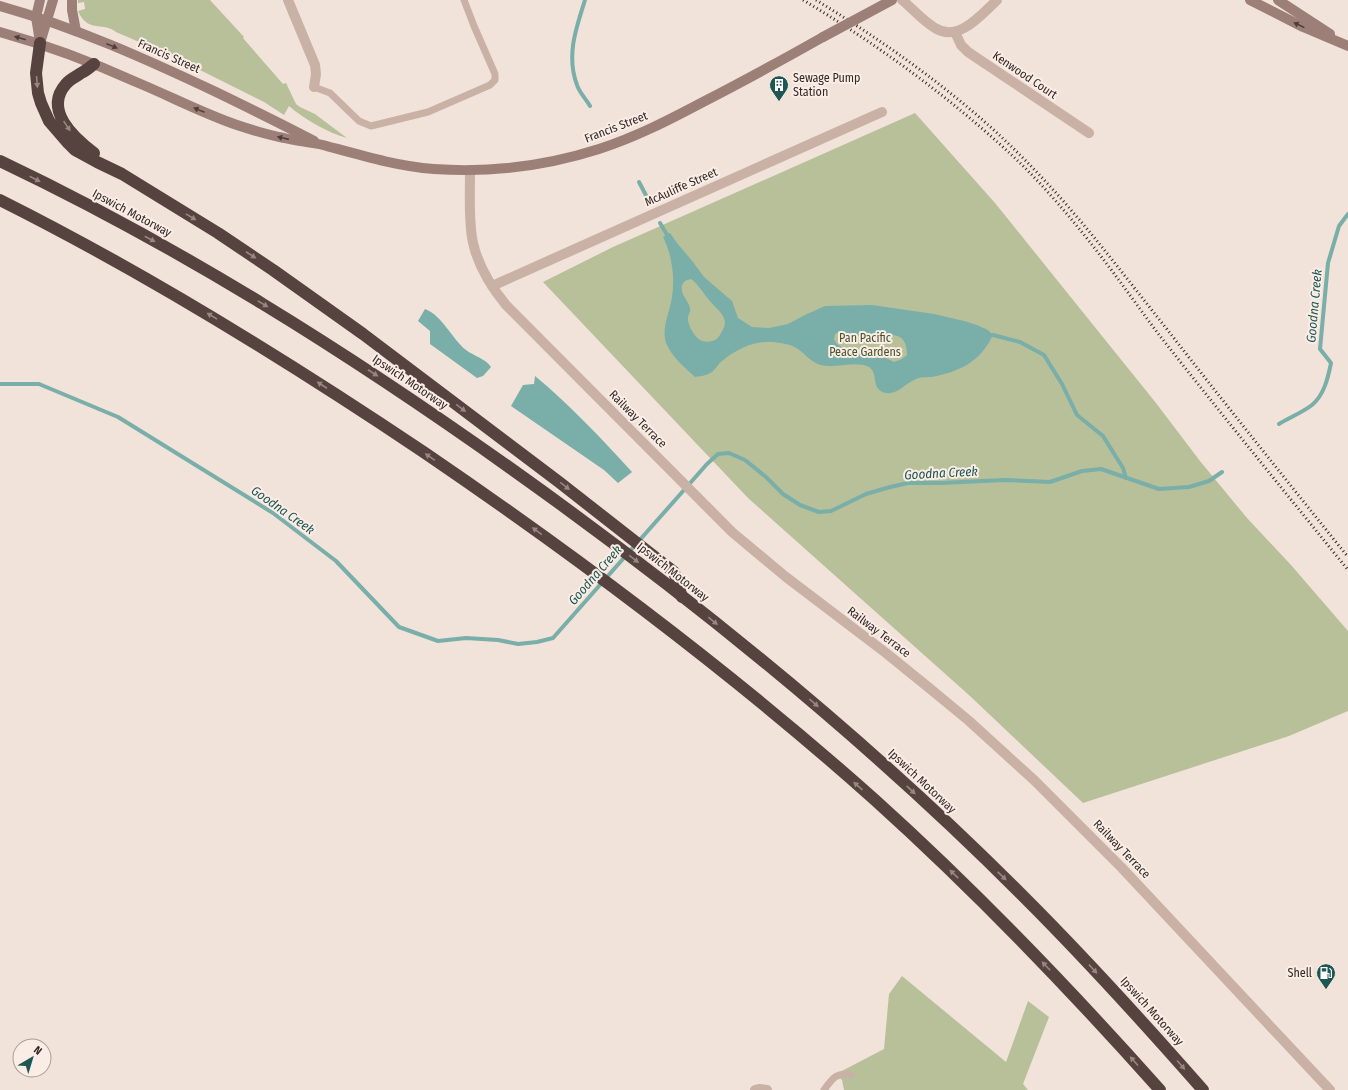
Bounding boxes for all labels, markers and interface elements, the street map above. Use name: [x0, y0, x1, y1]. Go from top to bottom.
one-way arrow: [1294, 22, 1305, 28]
one-way arrow: [14, 35, 26, 41]
street label: Francis Street: [136, 36, 202, 76]
one-way arrow: [106, 43, 118, 49]
street label: Kenwood Court: [990, 48, 1060, 102]
place label: Sewage Pump Station: [793, 71, 860, 99]
building icon: Sewage Pump Station: [768, 74, 790, 102]
one-way arrow: [33, 76, 40, 88]
one-way arrow: [193, 106, 205, 112]
street label: Francis Street: [582, 109, 650, 145]
one-way arrow: [63, 121, 71, 132]
one-way arrow: [277, 135, 289, 141]
street label: McAuliffe Street: [643, 165, 720, 209]
one-way arrow: [29, 175, 41, 182]
street label: Ipswich Motorway: [90, 186, 175, 240]
one-way arrow: [185, 213, 197, 220]
one-way arrow: [144, 235, 156, 242]
one-way arrow: [245, 251, 256, 259]
water label: Goodna Creek: [1303, 268, 1325, 343]
one-way arrow: [257, 300, 269, 307]
one-way arrow: [206, 313, 218, 320]
park label: Pan Pacific Peace Gardens: [829, 331, 901, 359]
street label: Ipswich Motorway: [370, 352, 451, 413]
one-way arrow: [368, 369, 378, 377]
one-way arrow: [317, 381, 327, 389]
street label: Railway Terrace: [606, 387, 670, 451]
one-way arrow: [455, 404, 466, 412]
one-way arrow: [425, 453, 436, 461]
water label: Goodna Creek: [904, 464, 979, 482]
one-way arrow: [559, 482, 570, 491]
water label: Goodna Creek: [249, 483, 318, 538]
one-way arrow: [532, 527, 542, 535]
street label: Ipswich Motorway: [634, 540, 712, 605]
water label: Goodna Creek: [565, 542, 625, 608]
one-way arrow: [629, 555, 640, 563]
street label: Railway Terrace: [845, 604, 913, 660]
one-way arrow: [707, 617, 718, 626]
one-way arrow: [808, 699, 819, 708]
street label: Ipswich Motorway: [885, 746, 959, 816]
one-way arrow: [853, 781, 864, 790]
one-way arrow: [906, 785, 916, 794]
street label: Railway Terrace: [1091, 817, 1153, 881]
one-way arrow: [949, 869, 959, 879]
one-way arrow: [997, 871, 1007, 881]
one-way arrow: [1041, 961, 1050, 971]
fuel station icon: Shell: [1315, 962, 1337, 990]
one-way arrow: [1088, 964, 1097, 973]
place label: Shell: [1287, 966, 1312, 980]
street label: Ipswich Motorway: [1117, 974, 1187, 1049]
north arrow: [12, 1038, 52, 1078]
text: N: [31, 1043, 44, 1058]
one-way arrow: [1129, 1056, 1139, 1066]
one-way arrow: [1176, 1059, 1185, 1070]

